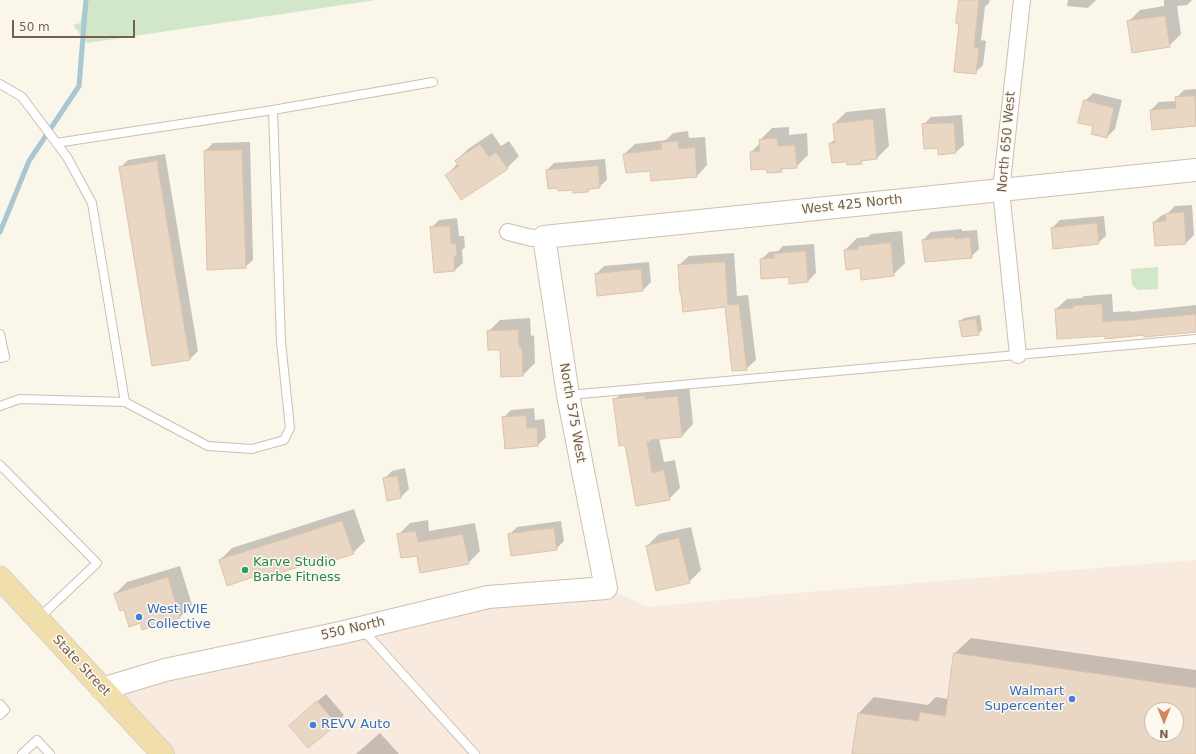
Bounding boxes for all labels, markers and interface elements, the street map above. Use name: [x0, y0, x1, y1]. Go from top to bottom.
scale bar: [14, 12, 137, 38]
text: 50 m: [19, 20, 50, 34]
street label: North 650 West: [995, 91, 1019, 193]
street label: West 425 North: [801, 192, 903, 218]
street label: North 575 West: [556, 362, 588, 464]
place label: Karve Studio Barbe Fitness: [253, 555, 341, 586]
marker: Karve Studio Barbe Fitness: [240, 565, 250, 575]
place label: West IVIE Collective: [147, 602, 211, 633]
marker: West IVIE Collective: [134, 612, 144, 622]
street label: 550 North: [319, 614, 387, 644]
street label: State Street: [49, 632, 113, 700]
place label: Walmart Supercenter: [984, 684, 1064, 715]
marker: Walmart Supercenter: [1067, 694, 1077, 704]
north arrow: [1144, 702, 1184, 742]
place label: REVV Auto: [321, 717, 390, 733]
marker: REVV Auto: [308, 720, 318, 730]
text: N: [1159, 727, 1169, 740]

